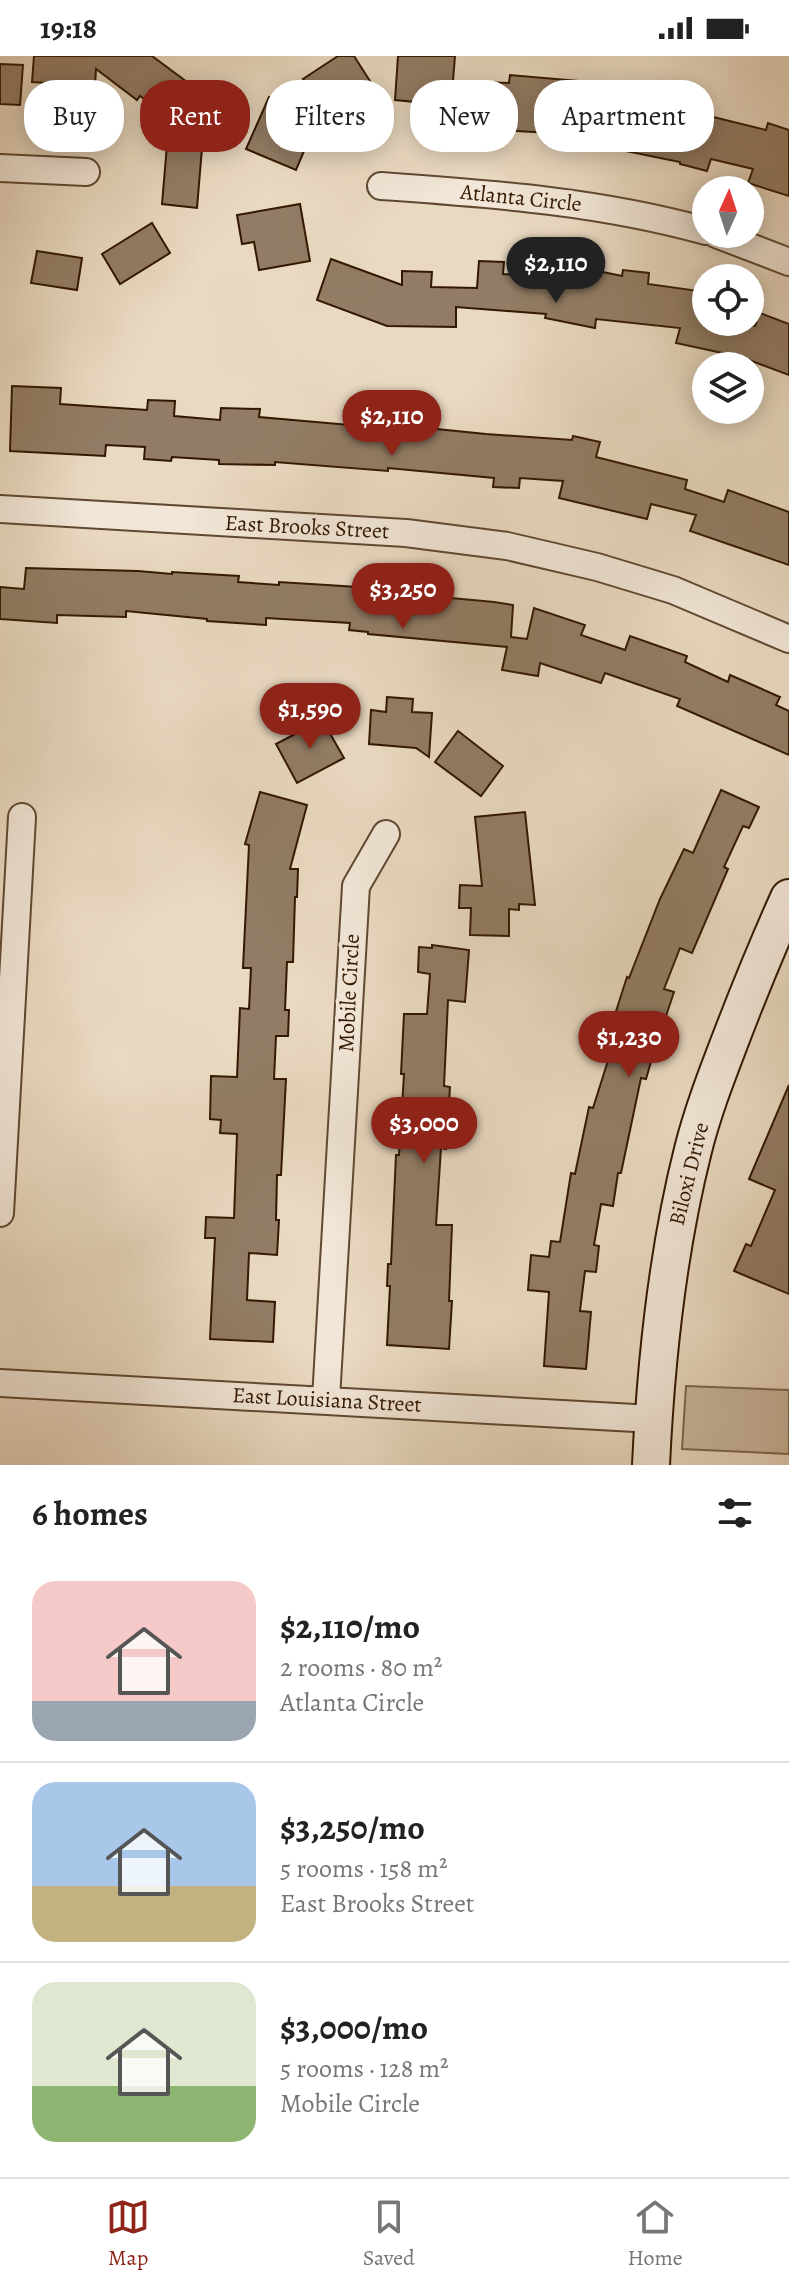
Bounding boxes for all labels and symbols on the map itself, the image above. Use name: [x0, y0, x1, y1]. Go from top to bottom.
north arrow: [692, 176, 764, 248]
street label: Atlanta Circle: [458, 177, 583, 219]
pin: $2,110: [491, 237, 621, 305]
pin: $2,110: [327, 390, 457, 458]
street label: East Brooks Street: [224, 508, 390, 546]
pin: $3,250: [338, 563, 468, 631]
pin: $1,590: [245, 683, 375, 751]
street label: Mobile Circle: [331, 933, 367, 1053]
pin: $1,230: [564, 1011, 694, 1079]
pin: $3,000: [359, 1097, 489, 1165]
street label: Biloxi Drive: [662, 1119, 716, 1229]
street label: East Louisiana Street: [232, 1380, 422, 1420]

